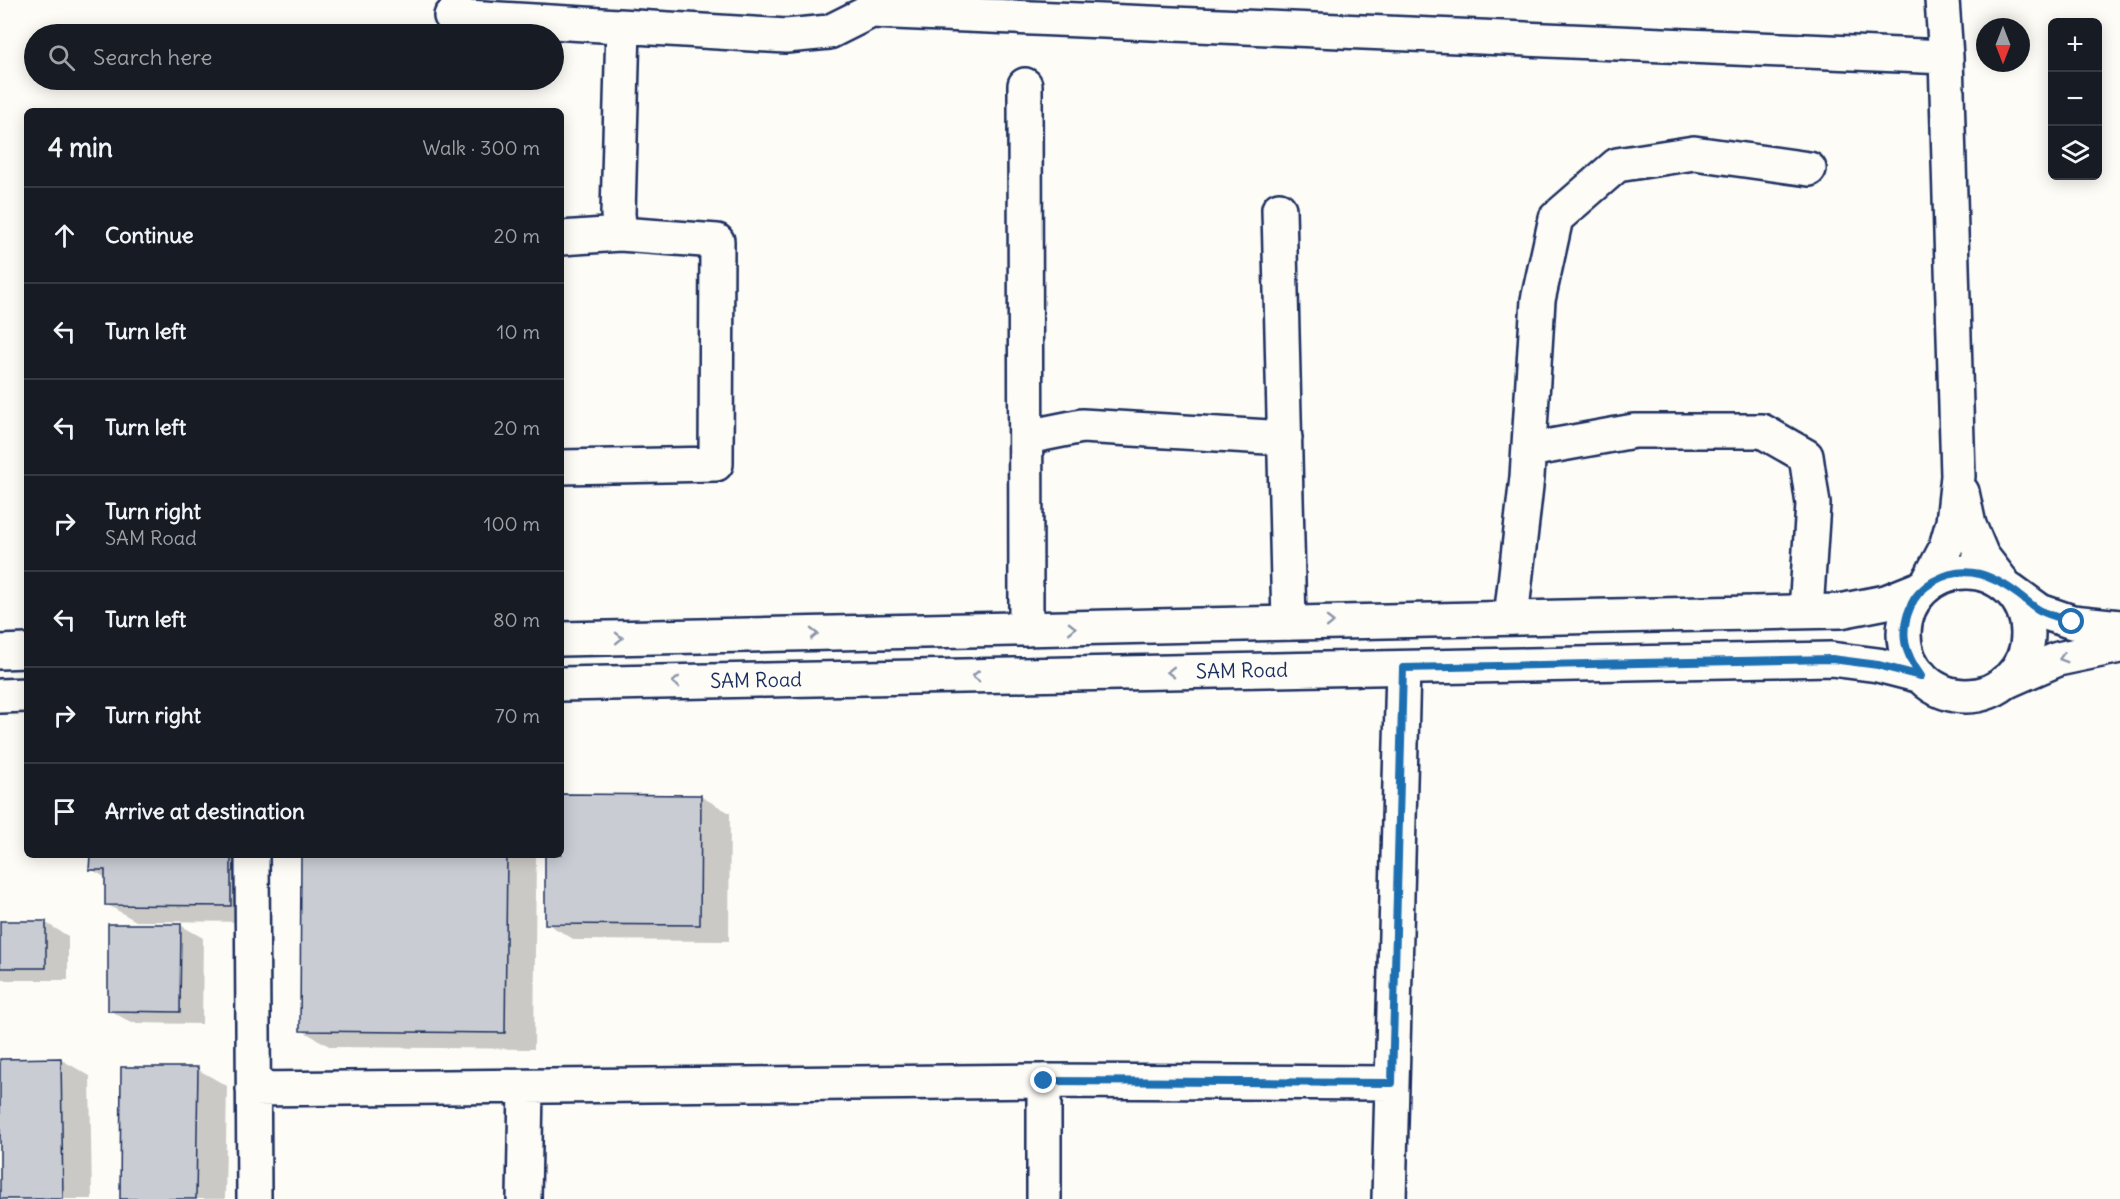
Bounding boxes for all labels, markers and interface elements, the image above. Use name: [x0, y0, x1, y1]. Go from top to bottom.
north arrow: [1976, 18, 2030, 72]
map controls: [2048, 18, 2102, 180]
button: +: [2048, 18, 2102, 72]
search box: [24, 24, 564, 90]
icon: search: [45, 41, 78, 74]
text: Search here: [93, 43, 212, 71]
button: −: [2048, 72, 2102, 126]
button: layers: [2048, 126, 2102, 180]
text: 4 min: [48, 131, 113, 164]
text: Walk · 300 m: [422, 135, 540, 160]
icon: ahead: [48, 219, 81, 252]
text: Continue: [105, 221, 194, 249]
text: 20 m: [494, 223, 540, 248]
icon: left: [48, 315, 81, 348]
text: Turn left: [105, 317, 186, 345]
text: 10 m: [497, 319, 540, 344]
icon: left: [48, 411, 81, 444]
text: Turn left: [105, 413, 186, 441]
text: 20 m: [494, 415, 540, 440]
text: Turn right: [105, 497, 201, 525]
icon: right: [48, 507, 81, 540]
text: 100 m: [483, 511, 540, 536]
text: SAM Road: [105, 525, 197, 550]
icon: left: [48, 603, 81, 636]
text: Turn left: [105, 605, 186, 633]
text: 80 m: [493, 607, 540, 632]
route start: [2058, 608, 2084, 634]
one-way arrow: [1326, 616, 1335, 629]
one-way arrow: [1068, 622, 1077, 634]
one-way arrow: [810, 628, 819, 640]
one-way arrow: [615, 632, 624, 644]
one-way arrow: [2058, 651, 2069, 663]
street label: SAM Road: [1196, 657, 1288, 683]
street label: SAM Road: [710, 666, 802, 693]
one-way arrow: [1167, 666, 1176, 678]
one-way arrow: [972, 670, 981, 682]
one-way arrow: [672, 676, 681, 688]
icon: right: [48, 699, 81, 732]
text: Turn right: [105, 701, 201, 729]
text: 70 m: [495, 703, 540, 728]
icon: arrive: [48, 795, 81, 828]
text: Arrive at destination: [105, 797, 305, 825]
route end: [1030, 1067, 1056, 1093]

